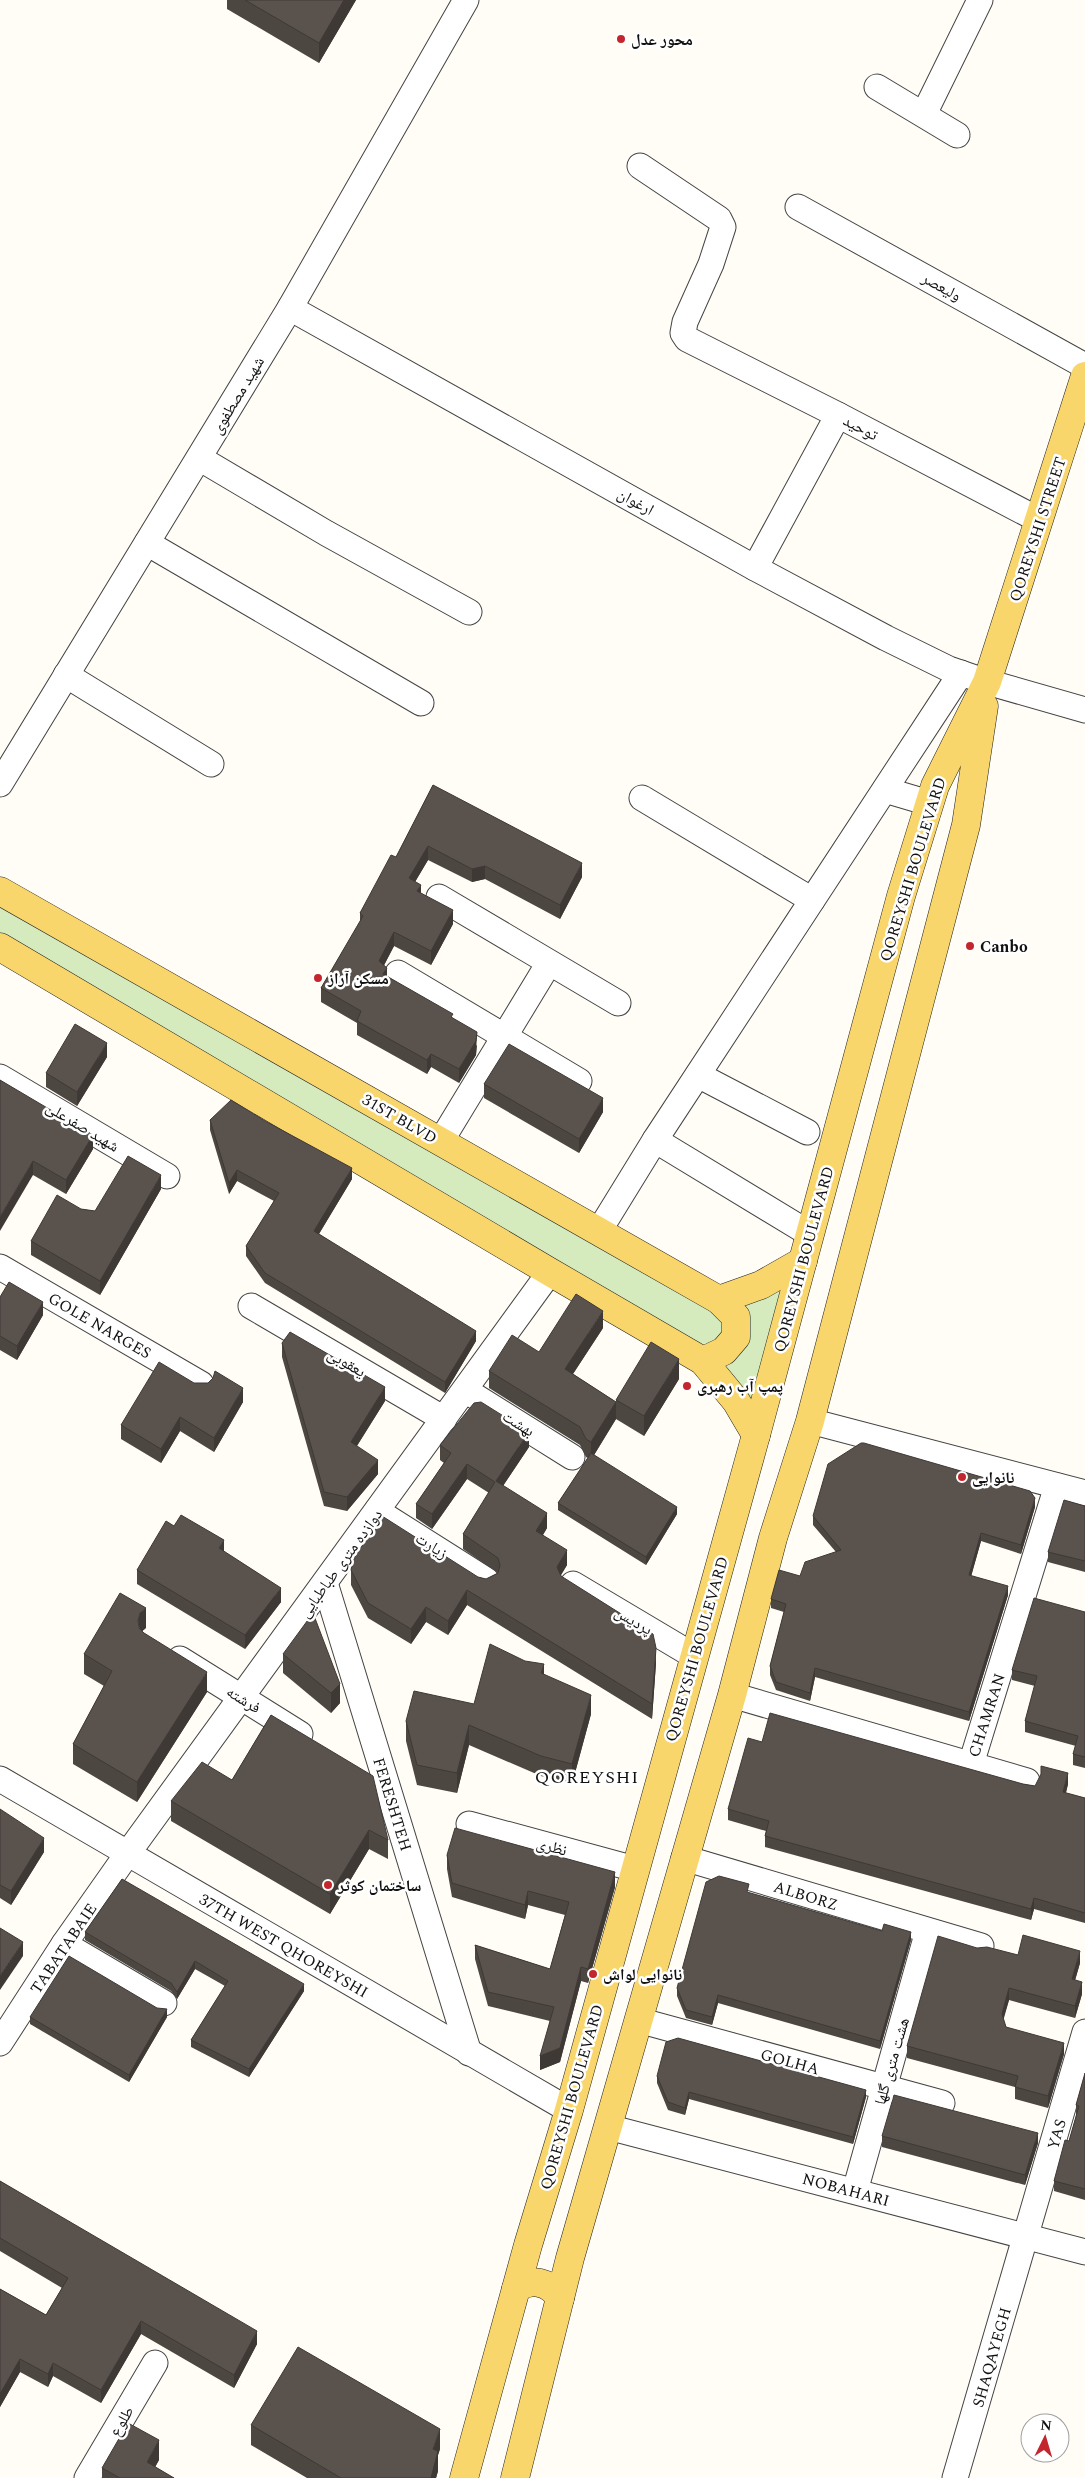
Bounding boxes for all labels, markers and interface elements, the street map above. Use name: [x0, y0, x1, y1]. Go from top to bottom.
place label: محور عدل: [631, 28, 693, 52]
marker: محور عدل: [615, 33, 627, 45]
street label: ولیعصر: [916, 266, 966, 308]
street label: شهید مصطفوی: [205, 352, 271, 439]
street label: توحید: [839, 409, 883, 447]
street label: QOREYSHI STREET: [1003, 453, 1073, 605]
street label: ارغوان: [613, 482, 658, 522]
street label: QOREYSHI BOULEVARD: [873, 774, 952, 965]
place label: Canbo: [980, 935, 1028, 959]
marker: Canbo: [964, 940, 976, 952]
place label: مسکن آراز: [327, 967, 389, 991]
marker: مسکن آراز: [312, 972, 324, 984]
street label: 31ST BLVD: [357, 1088, 442, 1150]
street label: شهید صفرعلی: [41, 1095, 124, 1158]
street label: QOREYSHI BOULEVARD: [768, 1163, 840, 1355]
street label: GOLE NARGES: [43, 1287, 156, 1365]
street label: یعقوبی: [323, 1342, 370, 1384]
place label: پمپ آب رهبری: [697, 1375, 783, 1399]
marker: پمپ آب رهبری: [681, 1380, 693, 1392]
street label: بهشت: [498, 1405, 539, 1443]
place label: نانوایی: [972, 1466, 1014, 1490]
marker: نانوایی: [956, 1471, 968, 1483]
street label: دوازده متری طباطبایی: [293, 1504, 389, 1623]
street label: زیارت: [411, 1527, 452, 1565]
street label: QOREYSHI BOULEVARD: [659, 1554, 735, 1745]
street label: پردیس: [610, 1600, 657, 1641]
street label: CHAMRAN: [962, 1670, 1012, 1761]
street label: فرشته: [222, 1680, 265, 1720]
street label: FERESHTEH: [366, 1754, 418, 1854]
district label: QOREYSHI: [535, 1764, 639, 1791]
street label: نظری: [534, 1831, 570, 1863]
place label: ساختمان کوثر: [337, 1874, 422, 1898]
street label: ALBORZ: [771, 1875, 841, 1917]
marker: ساختمان کوثر: [322, 1879, 334, 1891]
street label: 37TH WEST QHOREYSHI: [194, 1888, 373, 2004]
street label: TABATABAIE: [24, 1898, 103, 1999]
place label: نانوایی لواش: [603, 1963, 682, 1987]
marker: نانوایی لواش: [587, 1968, 599, 1980]
street label: QOREYSHI BOULEVARD: [534, 2002, 610, 2193]
street label: هشت متری گلها: [868, 2015, 916, 2108]
street label: GOLHA: [758, 2043, 822, 2081]
street label: YAS: [1041, 2116, 1073, 2152]
street label: NOBAHARI: [799, 2167, 892, 2213]
street label: SHAQAYEGH: [966, 2304, 1018, 2410]
street label: طلوع: [103, 2402, 140, 2441]
north arrow: [1020, 2413, 1070, 2463]
text: N: [1039, 2415, 1053, 2437]

